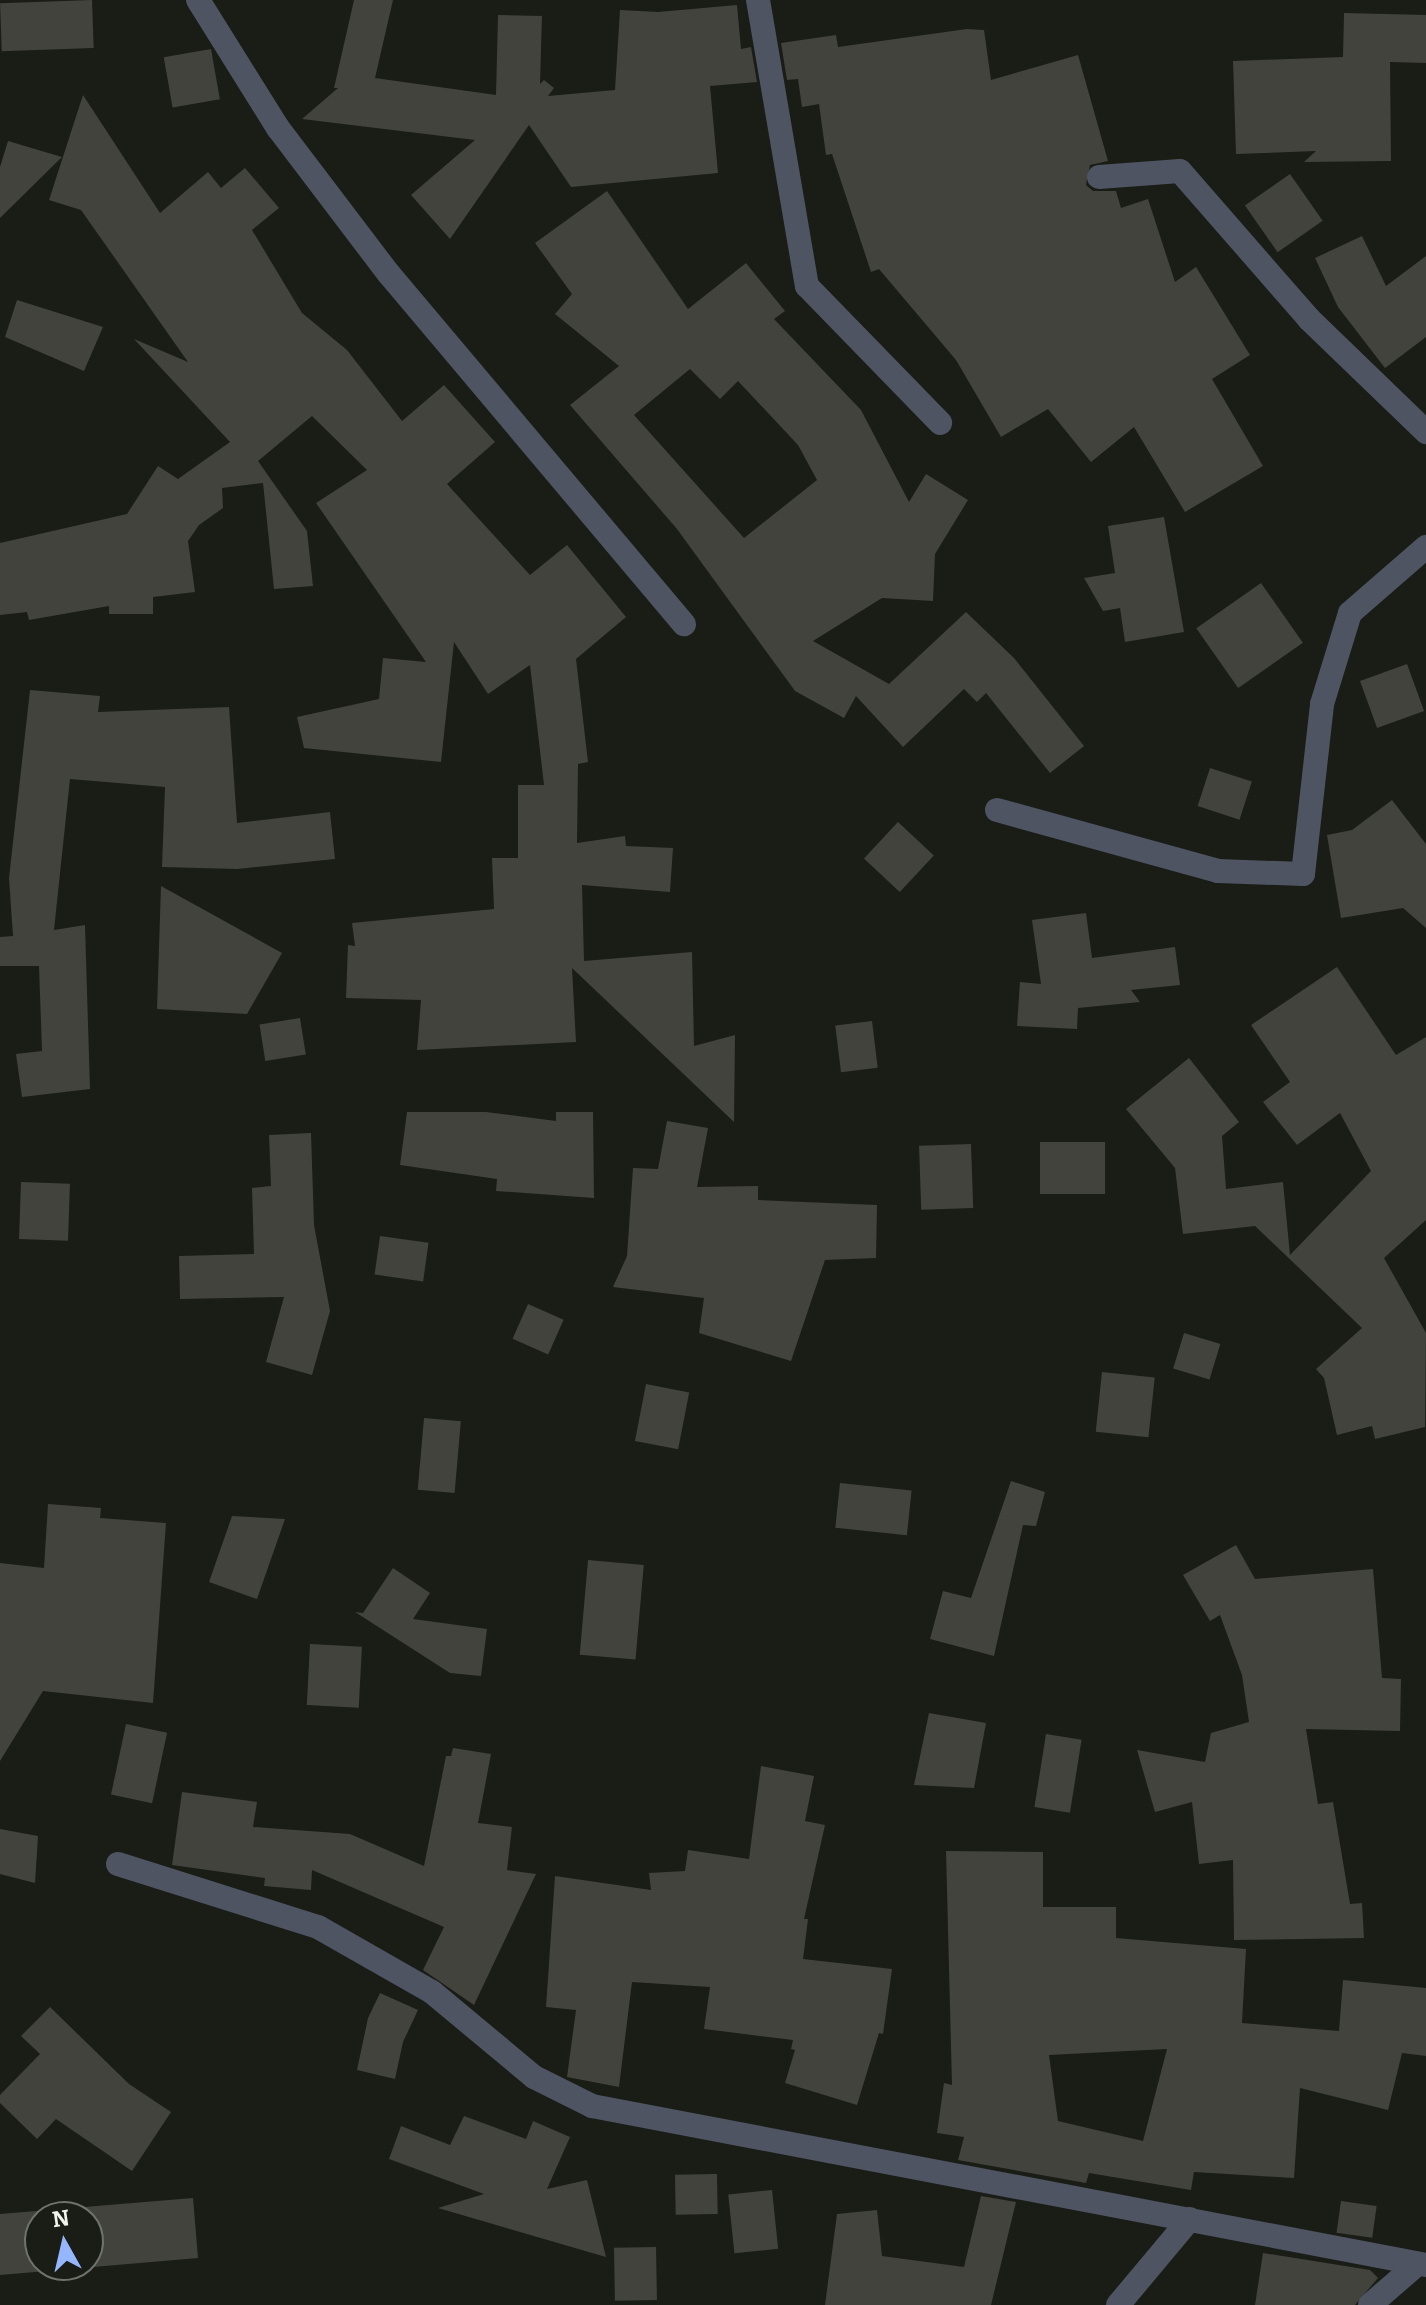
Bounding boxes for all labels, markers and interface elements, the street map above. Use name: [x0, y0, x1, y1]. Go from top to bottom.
north arrow: [24, 2201, 104, 2281]
text: N: [51, 2204, 71, 2233]

